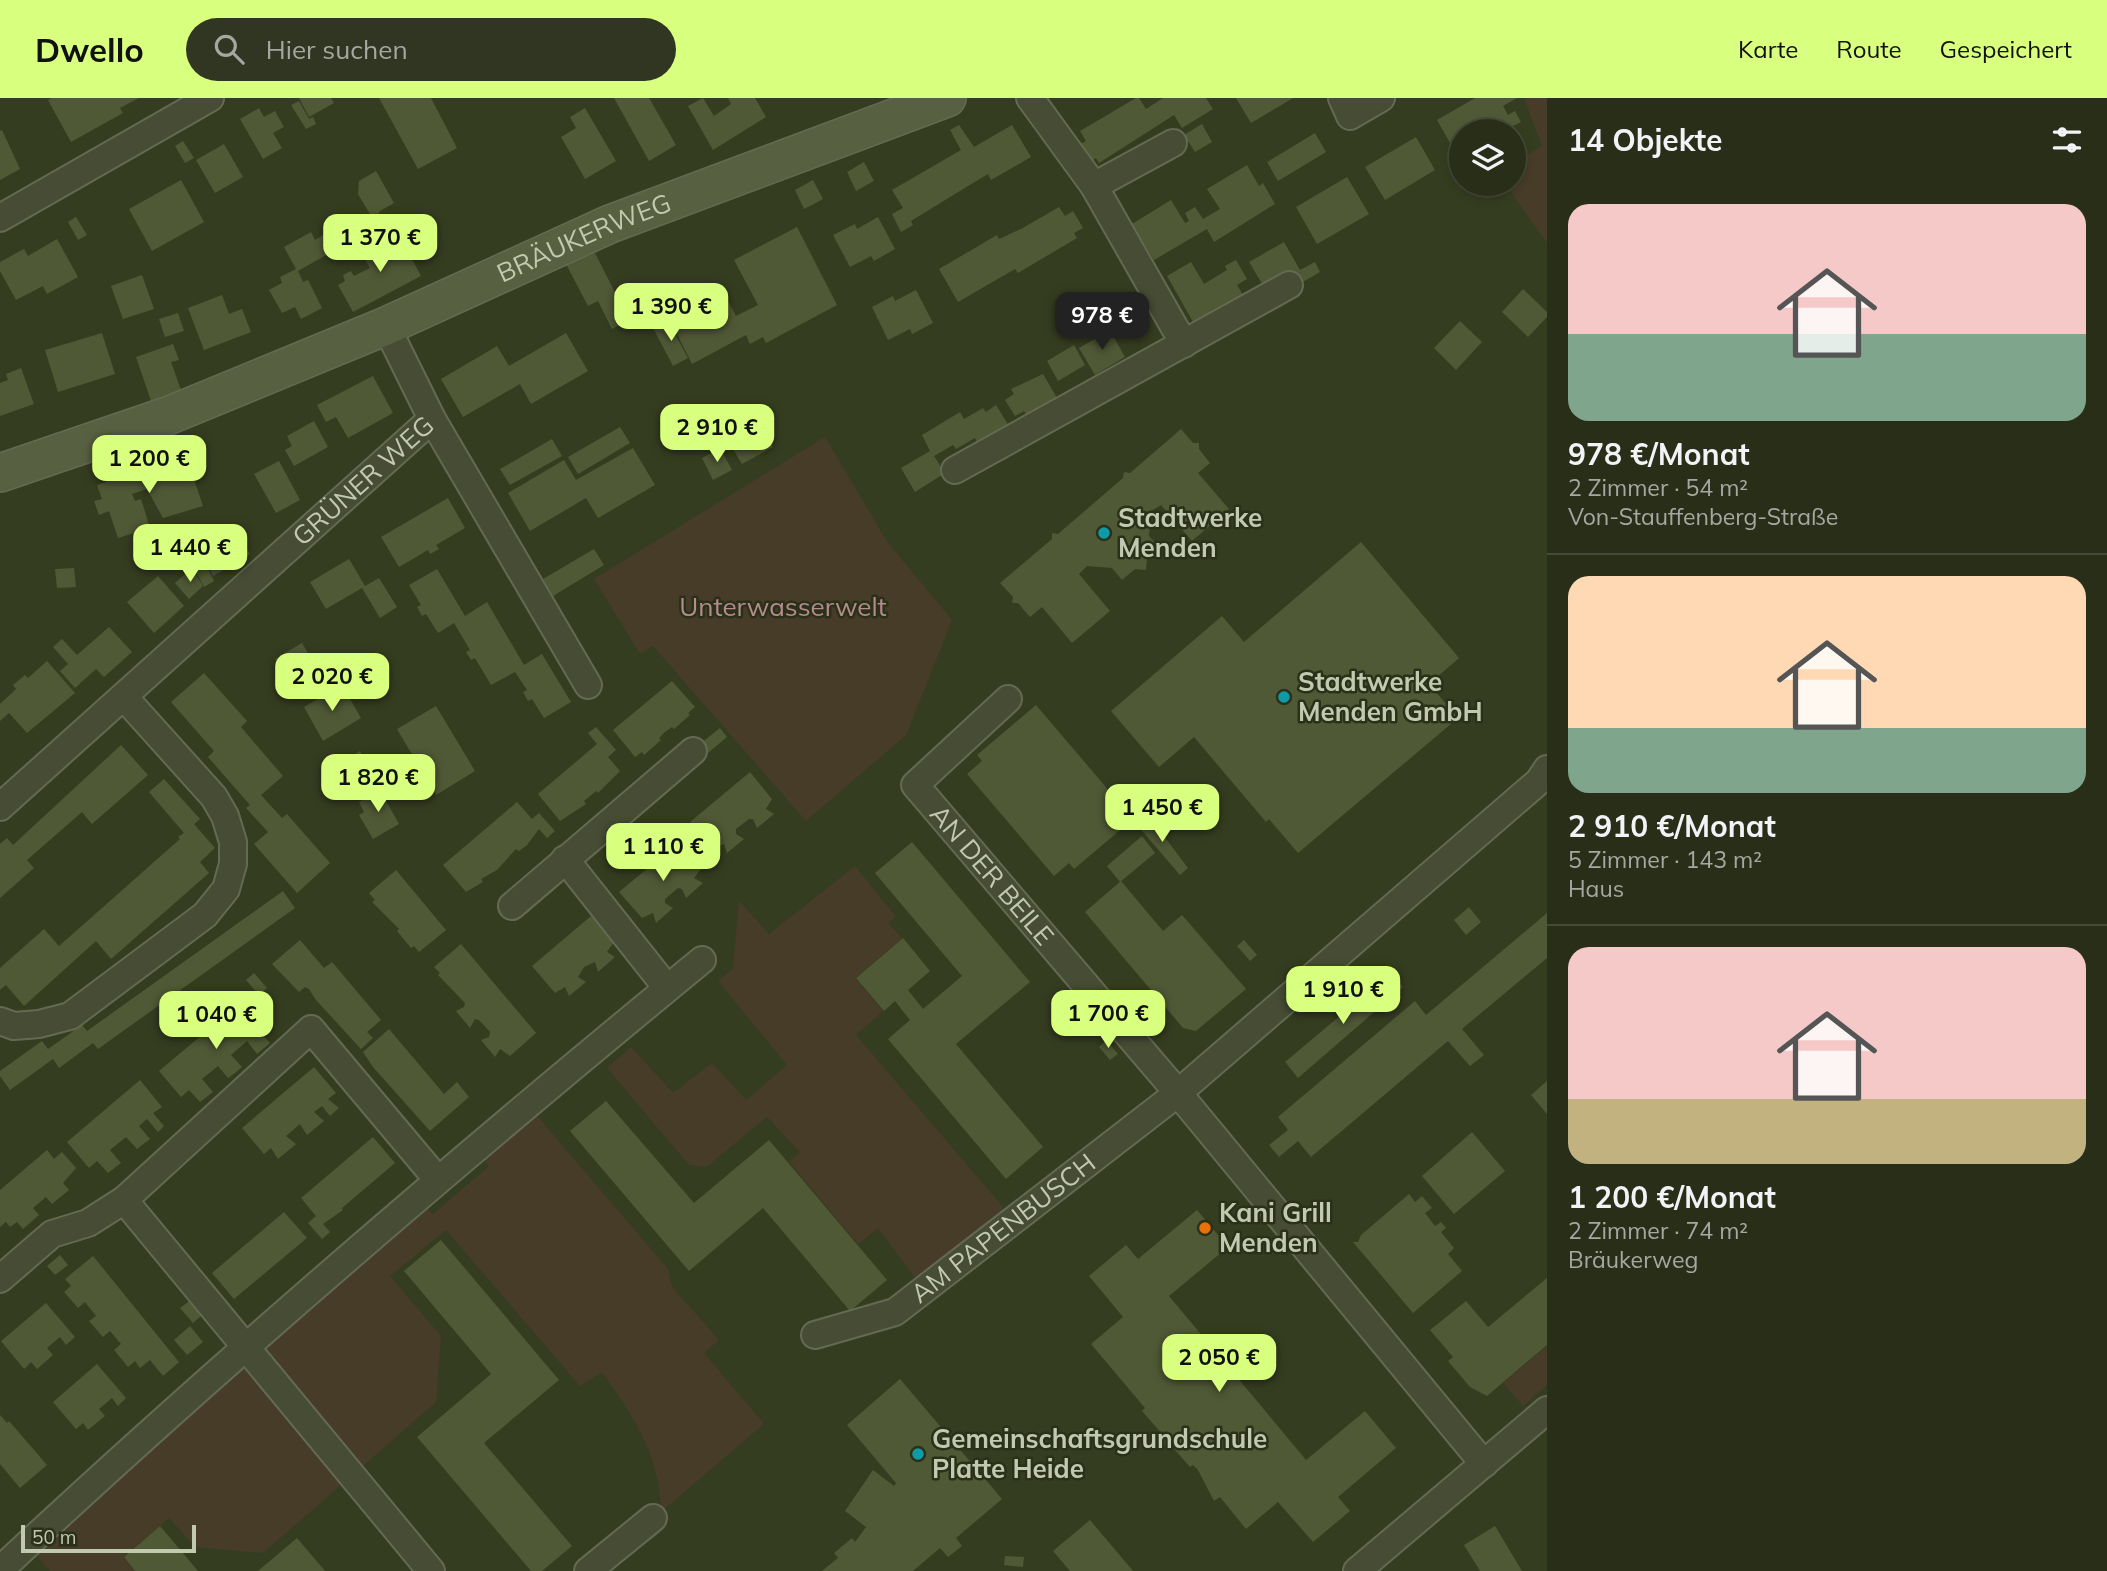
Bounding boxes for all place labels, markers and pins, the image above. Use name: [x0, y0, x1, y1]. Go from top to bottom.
pin: 1 370 €: [315, 214, 445, 274]
pin: 1 390 €: [606, 284, 736, 343]
pin: 978 €: [1053, 292, 1151, 352]
pin: 2 910 €: [652, 404, 782, 464]
pin: 1 200 €: [84, 436, 214, 495]
place label: Stadtwerke Menden: [1118, 501, 1262, 564]
pin: 1 440 €: [125, 524, 255, 584]
marker: Stadtwerke Menden: [1096, 525, 1112, 541]
pin: 2 020 €: [267, 654, 397, 713]
place label: Stadtwerke Menden GmbH: [1298, 665, 1483, 728]
marker: Stadtwerke Menden GmbH: [1276, 689, 1292, 705]
pin: 1 820 €: [313, 754, 443, 814]
pin: 1 450 €: [1097, 784, 1227, 844]
pin: 1 110 €: [598, 824, 728, 883]
pin: 1 910 €: [1278, 967, 1408, 1026]
pin: 1 700 €: [1043, 990, 1173, 1050]
pin: 1 040 €: [151, 992, 281, 1051]
place label: Kani Grill Menden: [1219, 1196, 1332, 1259]
marker: Kani Grill Menden: [1197, 1220, 1213, 1236]
pin: 2 050 €: [1154, 1334, 1284, 1394]
place label: Gemeinschaftsgrundschule Platte Heide: [932, 1422, 1267, 1485]
marker: Gemeinschaftsgrundschule Platte Heide: [910, 1446, 926, 1462]

